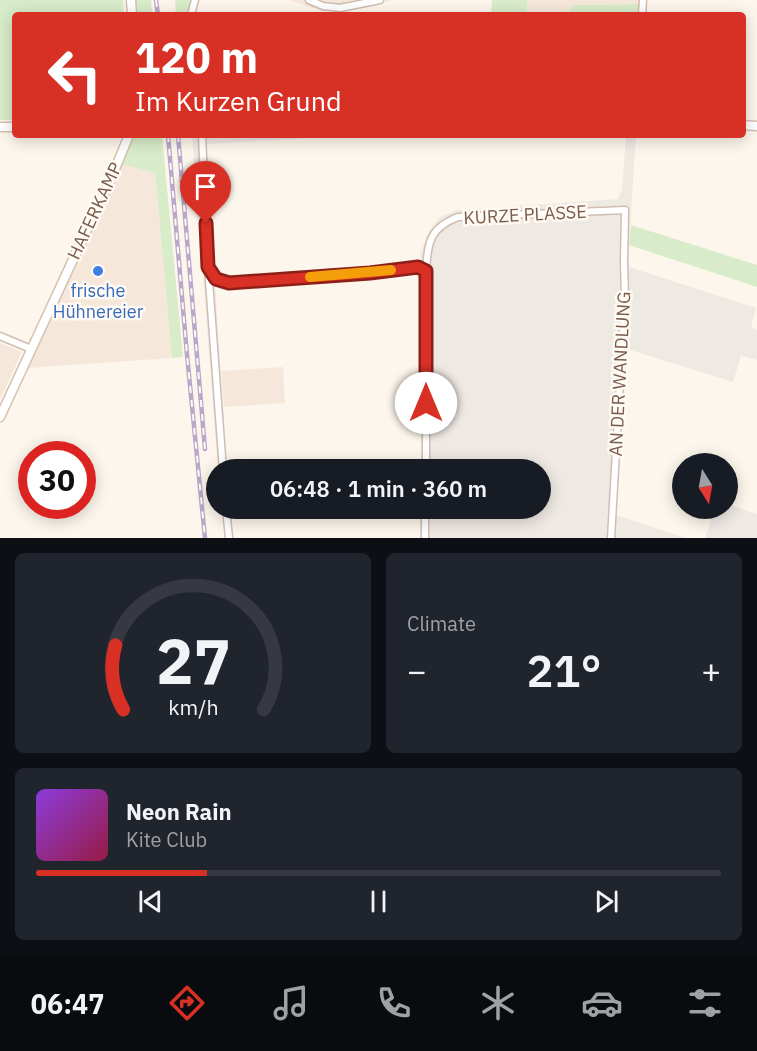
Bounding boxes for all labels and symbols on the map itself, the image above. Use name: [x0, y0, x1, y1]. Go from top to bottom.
street label: HAFERKAMP: [62, 158, 127, 263]
pin: [180, 161, 231, 223]
street label: KURZE PLASSE: [463, 200, 587, 229]
marker: frische Hühnereier: [91, 264, 105, 278]
place label: frische Hühnereier: [53, 279, 144, 323]
street label: AN DER WANDLUNG: [604, 291, 635, 457]
position arrow: [394, 371, 458, 435]
speed limit sign: 30: [18, 441, 96, 519]
north arrow: [672, 453, 738, 519]

